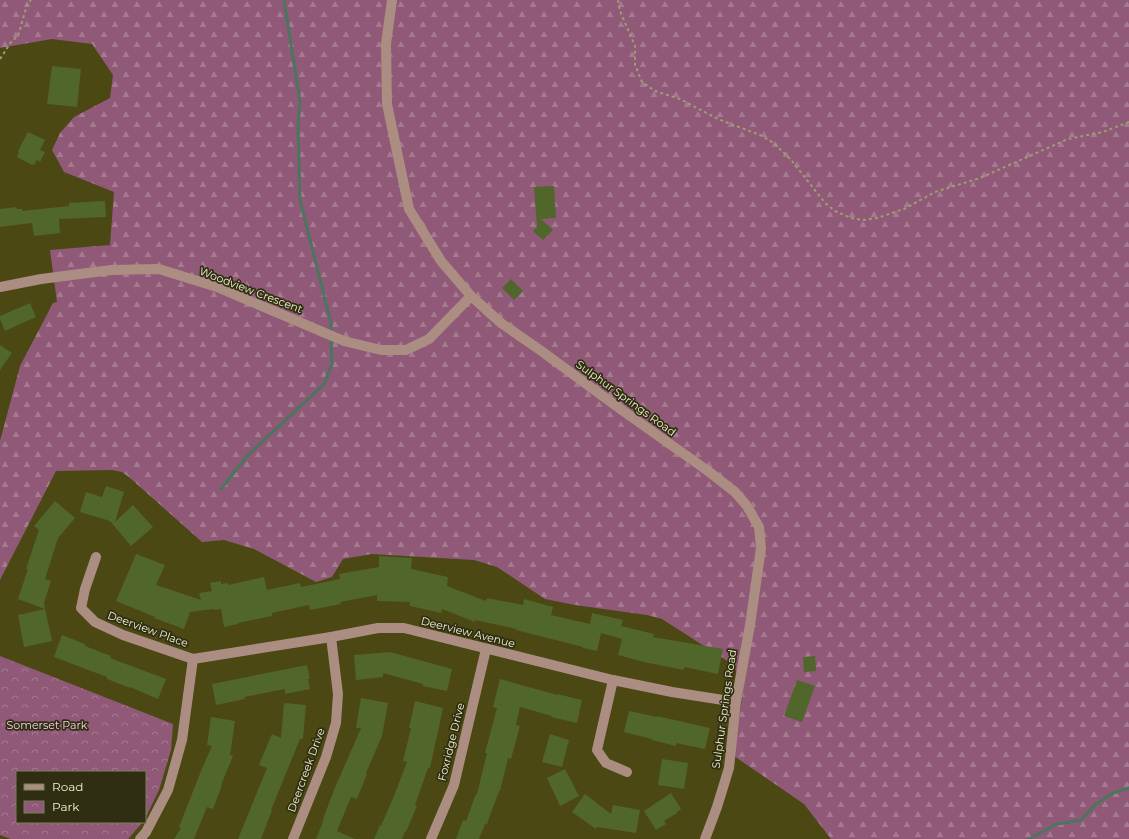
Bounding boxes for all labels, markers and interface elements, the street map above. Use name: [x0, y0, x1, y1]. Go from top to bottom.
street label: Woodview Crescent: [197, 264, 305, 316]
street label: Sulphur Springs Road: [573, 357, 679, 439]
street label: Deerview Place: [106, 608, 191, 650]
street label: Deerview Avenue: [420, 614, 517, 651]
street label: Sulphur Springs Road: [709, 649, 739, 769]
street label: Foxridge Drive: [435, 701, 468, 782]
park label: Somerset Park: [7, 718, 88, 732]
street label: Deercreek Drive: [284, 726, 328, 814]
legend: [16, 771, 146, 823]
text: Road: [52, 779, 83, 794]
text: Park: [52, 799, 80, 814]

